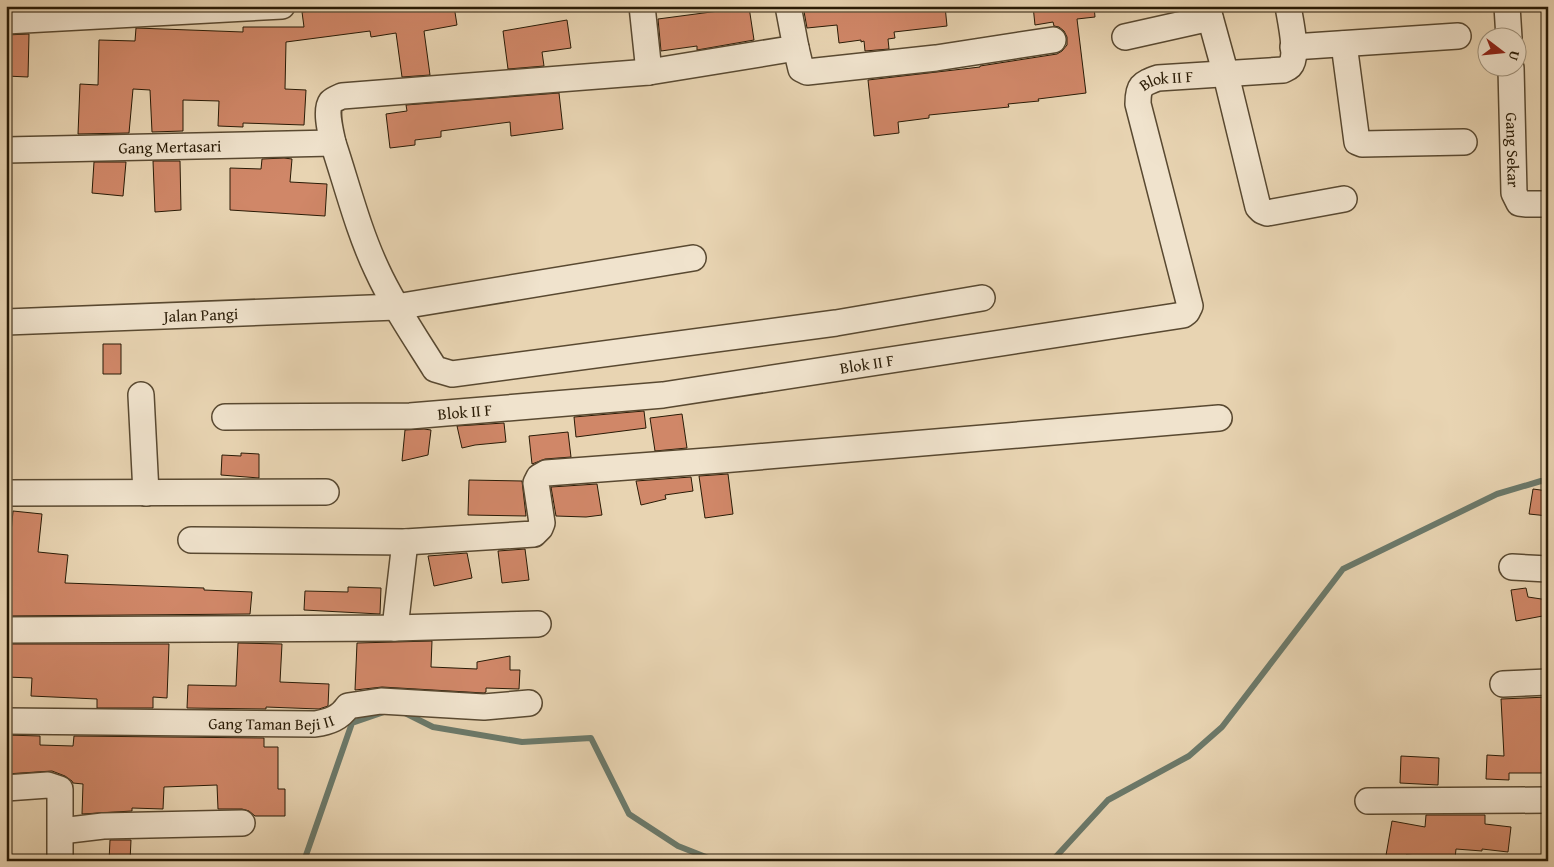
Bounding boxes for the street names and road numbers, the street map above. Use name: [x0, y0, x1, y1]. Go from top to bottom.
street label: Blok II F: [1134, 64, 1194, 96]
street label: Gang Sekar: [1500, 112, 1526, 188]
street label: Gang Mertasari: [118, 133, 222, 160]
street label: Jalan Pangi: [161, 301, 239, 328]
street label: Blok II F: [838, 348, 896, 380]
street label: Blok II F: [437, 397, 493, 426]
street label: Gang Taman Beji II: [208, 708, 338, 736]

